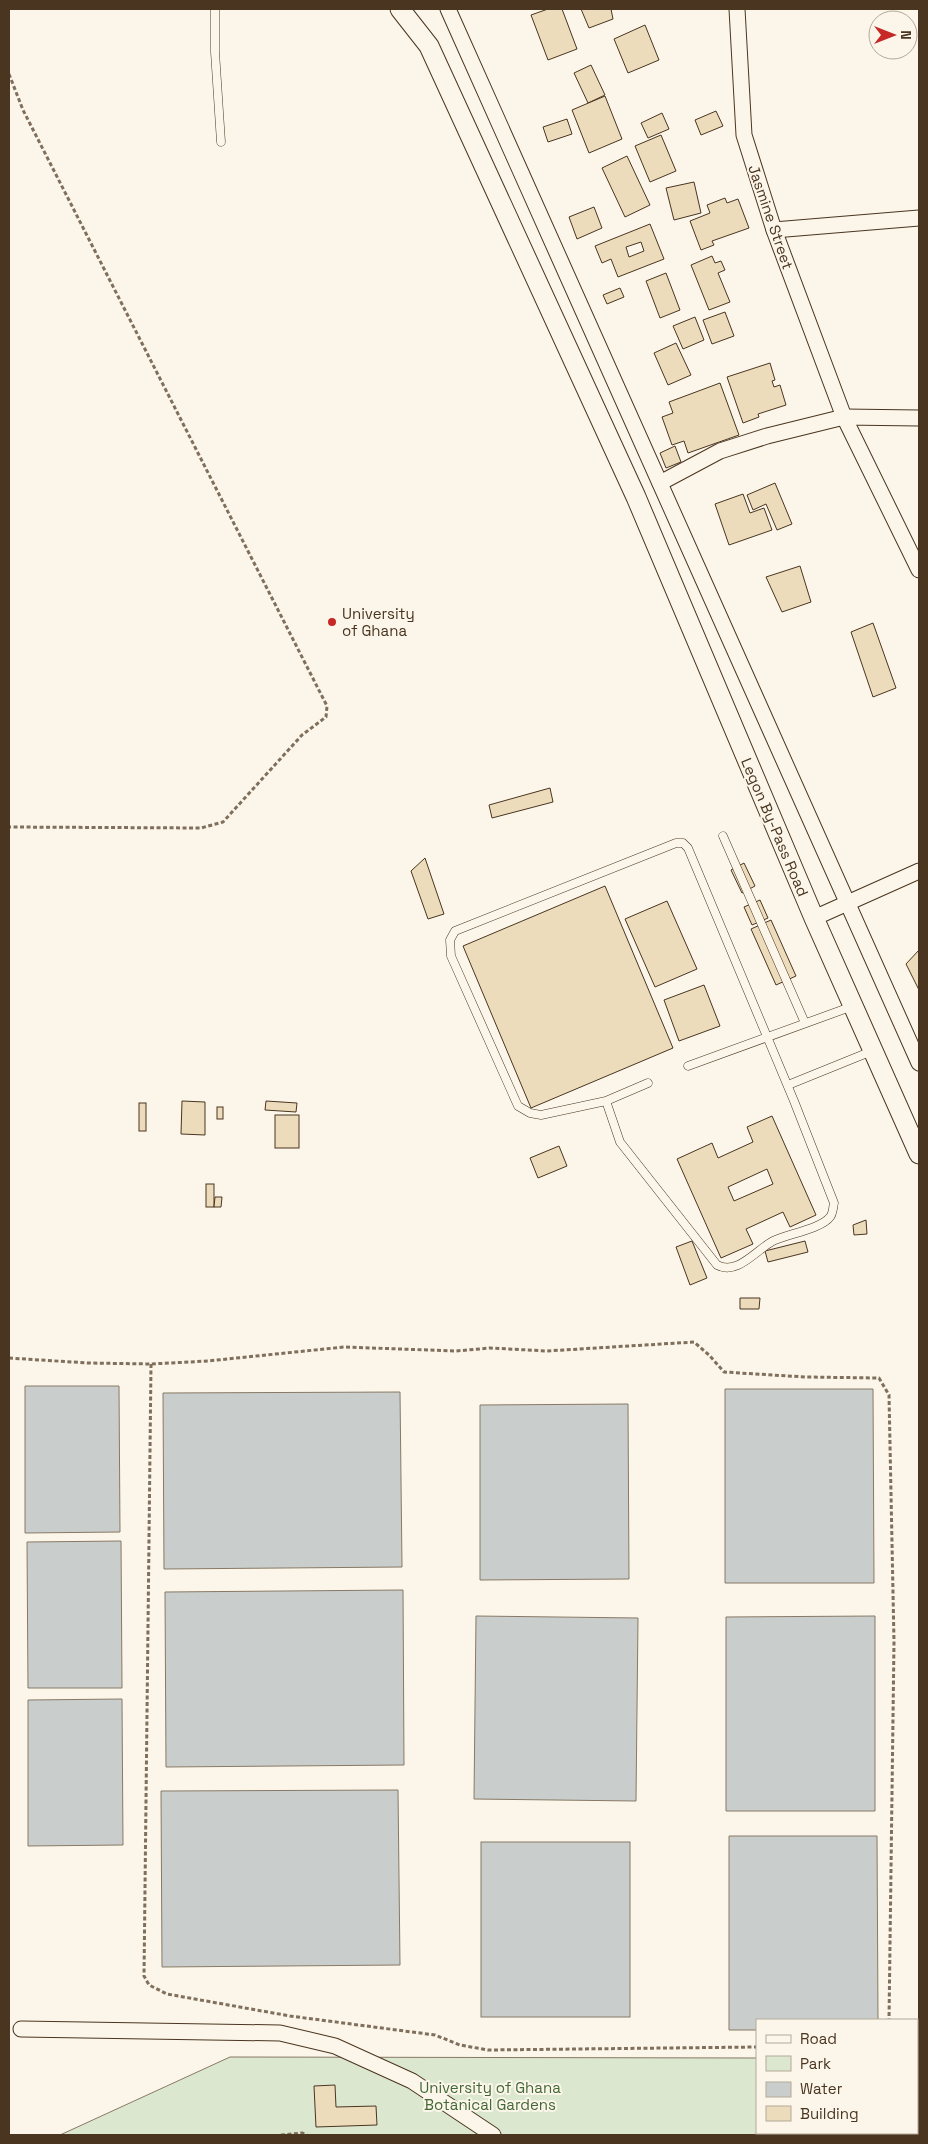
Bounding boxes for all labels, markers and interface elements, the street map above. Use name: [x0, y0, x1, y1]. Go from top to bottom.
north arrow: [868, 10, 918, 60]
text: N: [897, 30, 915, 40]
street label: Jasmine Street: [744, 162, 798, 272]
place label: University of Ghana: [342, 604, 415, 640]
marker: University of Ghana: [326, 616, 338, 628]
street label: Legon By-Pass Road: [737, 755, 813, 899]
legend: [756, 2019, 918, 2134]
text: Road: [800, 2029, 837, 2048]
text: Park: [800, 2054, 831, 2073]
park label: University of Ghana Botanical Gardens: [419, 2078, 561, 2114]
text: Water: [800, 2079, 843, 2098]
text: Building: [800, 2104, 859, 2123]

